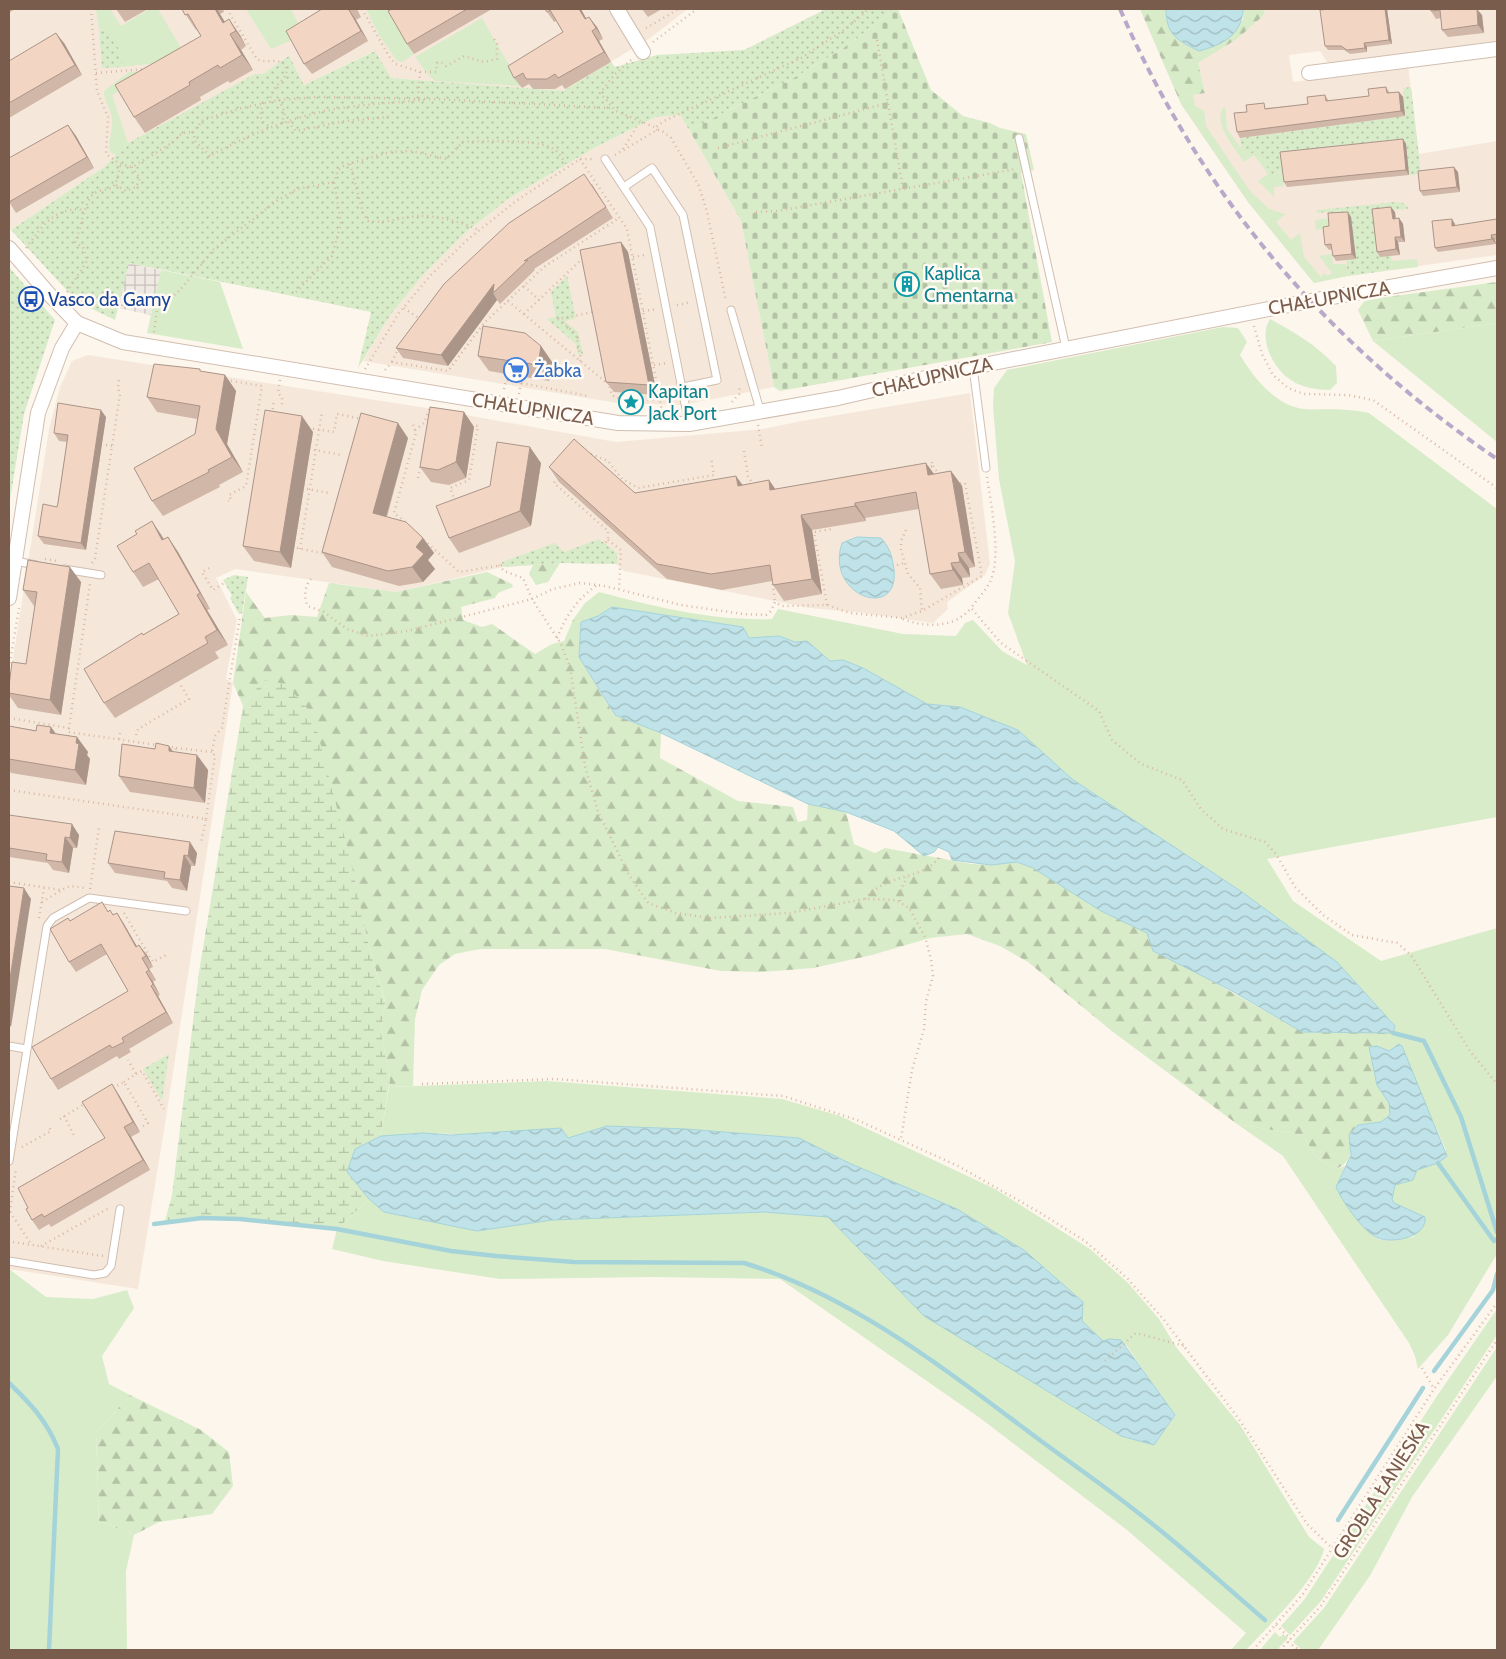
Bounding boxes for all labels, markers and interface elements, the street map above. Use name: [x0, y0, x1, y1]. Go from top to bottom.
place label: Kaplica Cmentarna: [924, 262, 1014, 307]
building icon: Kaplica Cmentarna: [894, 271, 920, 297]
street label: CHAŁUPNICZA: [1266, 276, 1392, 320]
bus stop icon: Vasco da Gamy: [18, 286, 44, 312]
place label: Vasco da Gamy: [48, 288, 171, 311]
street label: CHAŁUPNICZA: [869, 352, 995, 402]
supermarket icon: Żabka: [503, 357, 529, 383]
place label: Żabka: [534, 359, 582, 382]
place label: Kapitan Jack Port: [647, 380, 717, 425]
street label: CHAŁUPNICZA: [470, 388, 596, 430]
place icon: Kapitan Jack Port: [618, 389, 644, 415]
street label: GROBLA ŁANIESKA: [1328, 1417, 1434, 1563]

